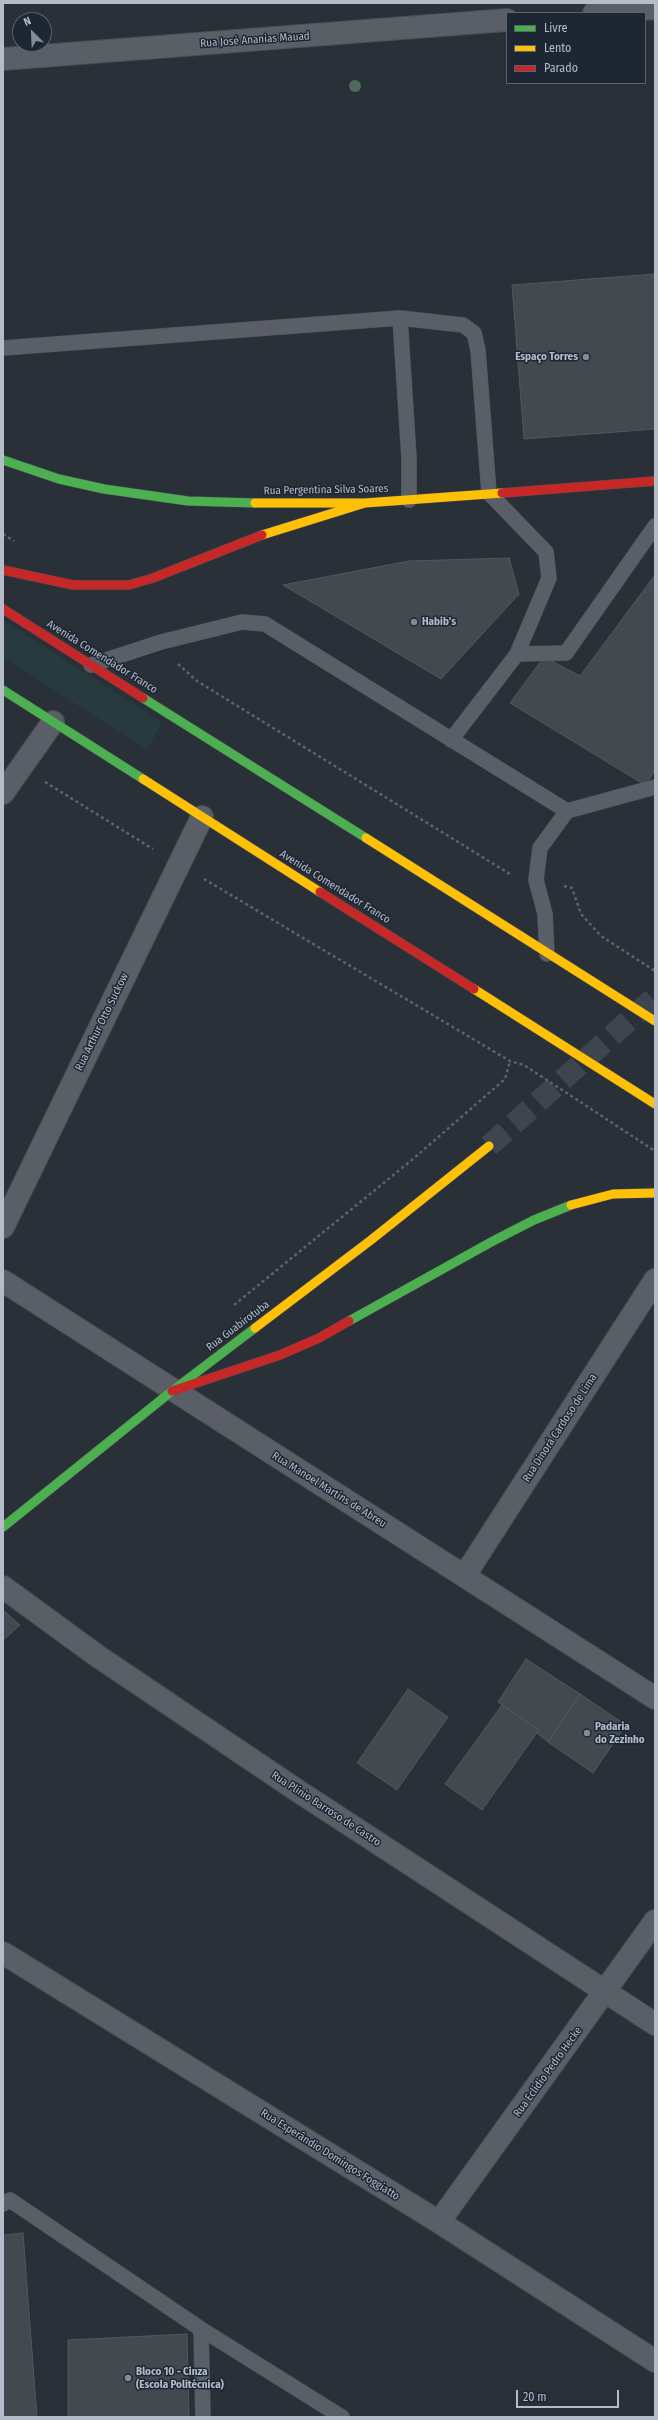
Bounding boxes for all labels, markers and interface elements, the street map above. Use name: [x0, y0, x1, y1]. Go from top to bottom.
north arrow: [12, 12, 52, 52]
legend: [506, 12, 646, 84]
text: N: [22, 14, 33, 29]
text: Livre: [544, 21, 567, 35]
street label: Rua José Ananias Mauad: [200, 30, 310, 50]
text: Lento: [544, 41, 571, 55]
text: Parado: [544, 61, 578, 75]
place label: Espaço Torres: [515, 350, 578, 364]
marker: Espaço Torres: [581, 352, 591, 362]
street label: Rua Pergentina Silva Soares: [264, 482, 388, 498]
place label: Habib's: [422, 615, 456, 629]
street label: Avenida Comendador Franco: [44, 617, 160, 697]
marker: Habib's: [409, 617, 419, 627]
street label: Avenida Comendador Franco: [277, 847, 393, 927]
street label: Rua Arthur Otto Suckow: [73, 971, 131, 1073]
street label: Rua Guabirotuba: [204, 1298, 272, 1354]
street label: Rua Dinorá Cardoso de Lima: [520, 1371, 600, 1485]
street label: Rua Manoel Martins de Abreu: [269, 1449, 389, 1531]
place label: Padaria do Zezinho: [595, 1720, 645, 1746]
marker: Padaria do Zezinho: [582, 1728, 592, 1738]
street label: Rua Plínio Barroso de Castro: [269, 1769, 383, 1849]
street label: Rua Eclídio Pedro Hecke: [511, 2024, 585, 2120]
street label: Rua Esperândio Domingos Foggiatto: [258, 2107, 402, 2203]
place label: Bloco 10 - Cinza (Escola Politécnica): [136, 2365, 224, 2391]
marker: Bloco 10 - Cinza (Escola Politécnica): [123, 2373, 133, 2383]
scale bar: [518, 2382, 621, 2408]
text: 20 m: [523, 2390, 547, 2404]

